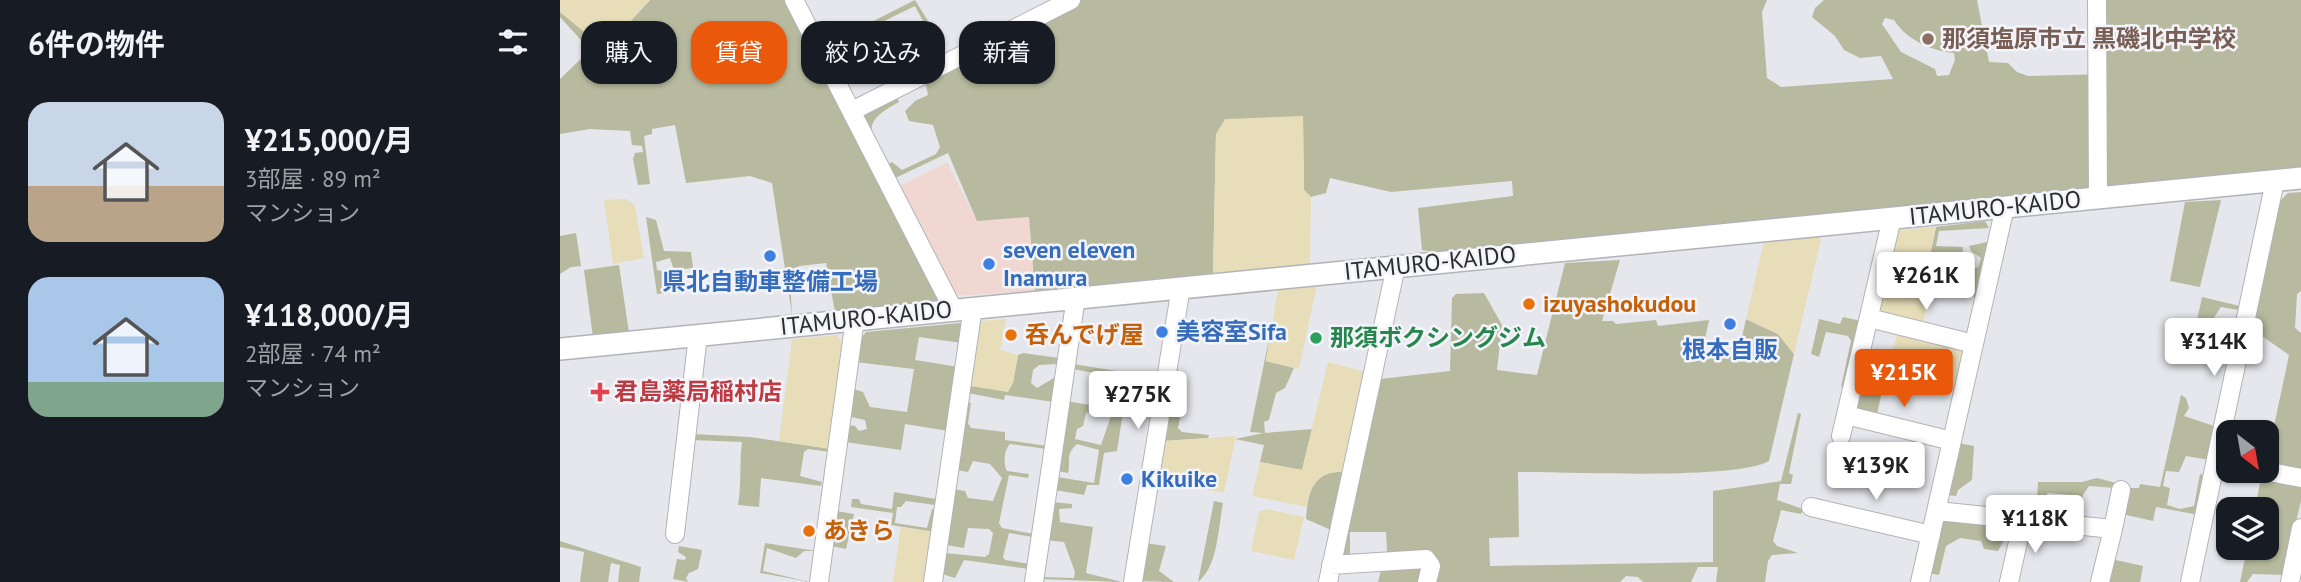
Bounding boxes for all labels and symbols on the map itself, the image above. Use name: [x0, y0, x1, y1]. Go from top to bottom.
place label: 那須塩原市立 黒磯北中学校: [1942, 23, 2236, 54]
marker: 那須塩原市立 黒磯北中学校: [1920, 31, 1936, 47]
street label: ITAMURO-KAIDO: [1907, 183, 2082, 232]
place label: seven eleven Inamura: [1003, 234, 1135, 293]
street label: ITAMURO-KAIDO: [1342, 238, 1517, 287]
marker: 県北自動車整備工場: [762, 248, 778, 264]
pin: ¥261K: [1877, 252, 1975, 312]
marker: seven eleven Inamura: [981, 256, 997, 272]
place label: 県北自動車整備工場: [662, 266, 878, 297]
place label: izuyashokudou: [1543, 288, 1696, 319]
street label: ITAMURO-KAIDO: [778, 293, 953, 342]
marker: izuyashokudou: [1521, 296, 1537, 312]
place label: 美容室Sifa: [1176, 316, 1287, 347]
marker: 根本自販: [1722, 316, 1738, 332]
pin: ¥314K: [2165, 318, 2263, 378]
place label: 呑んでげ屋: [1025, 319, 1144, 350]
place label: 那須ボクシングジム: [1330, 322, 1546, 353]
marker: 美容室Sifa: [1154, 324, 1170, 340]
marker: 呑んでげ屋: [1003, 327, 1019, 343]
marker: 那須ボクシングジム: [1308, 330, 1324, 346]
place label: 根本自販: [1682, 334, 1778, 365]
pin: ¥215K: [1855, 350, 1953, 409]
pin: ¥275K: [1089, 372, 1187, 431]
place label: 君島薬局稲村店: [614, 376, 782, 407]
marker: 君島薬局稲村店: [592, 384, 608, 400]
north arrow: [2216, 420, 2278, 483]
pin: ¥139K: [1827, 442, 1925, 502]
place label: Kikuike: [1141, 463, 1217, 494]
marker: Kikuike: [1119, 471, 1135, 487]
pin: ¥118K: [1986, 496, 2084, 555]
place label: あきら: [823, 515, 895, 546]
marker: あきら: [801, 523, 817, 539]

